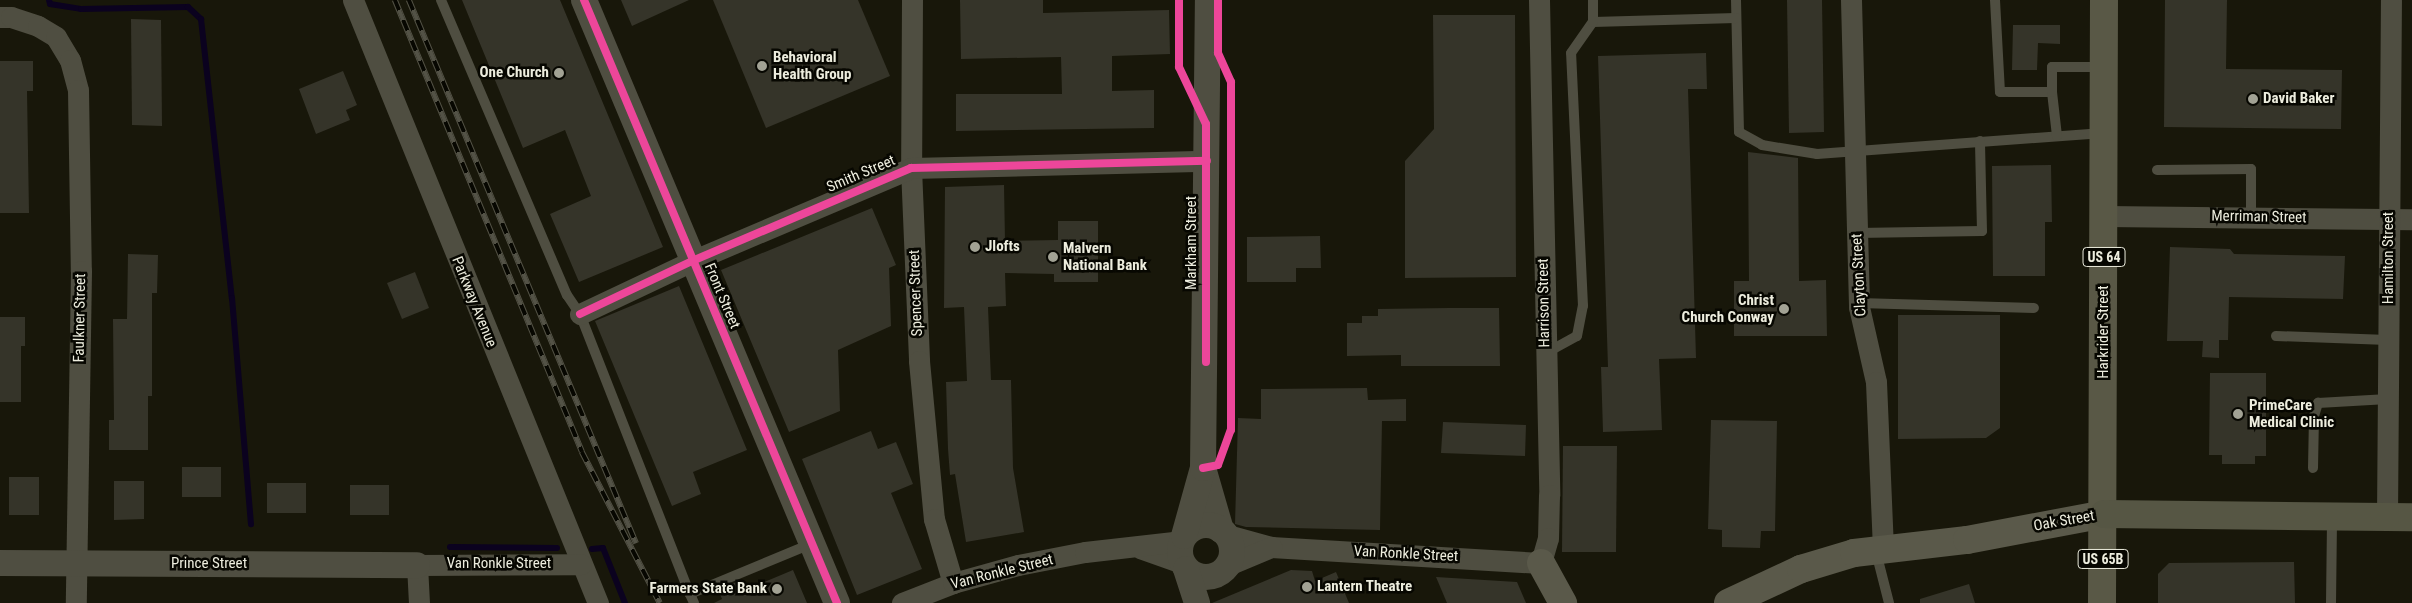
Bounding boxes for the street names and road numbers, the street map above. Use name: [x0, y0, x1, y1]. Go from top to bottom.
street label: Smith Street: [824, 151, 898, 197]
street label: Markham Street: [1183, 196, 1201, 290]
street label: Merriman Street: [2211, 207, 2307, 227]
street label: Hamilton Street: [2380, 212, 2398, 304]
street label: Clayton Street: [1848, 233, 1870, 317]
road number: US 64: [2082, 246, 2126, 268]
street label: Spencer Street: [905, 249, 927, 337]
street label: Parkway Avenue: [448, 254, 500, 350]
street label: Harrison Street: [1534, 258, 1554, 348]
street label: Front Street: [700, 261, 744, 331]
street label: Faulkner Street: [70, 273, 90, 363]
street label: Harkrider Street: [2095, 285, 2113, 379]
street label: Oak Street: [2032, 507, 2096, 535]
street label: Van Ronkle Street: [1353, 542, 1459, 566]
road number: US 65B: [2077, 548, 2129, 570]
street label: Van Ronkle Street: [949, 551, 1055, 593]
street label: Prince Street: [171, 555, 247, 573]
street label: Van Ronkle Street: [447, 555, 551, 573]

